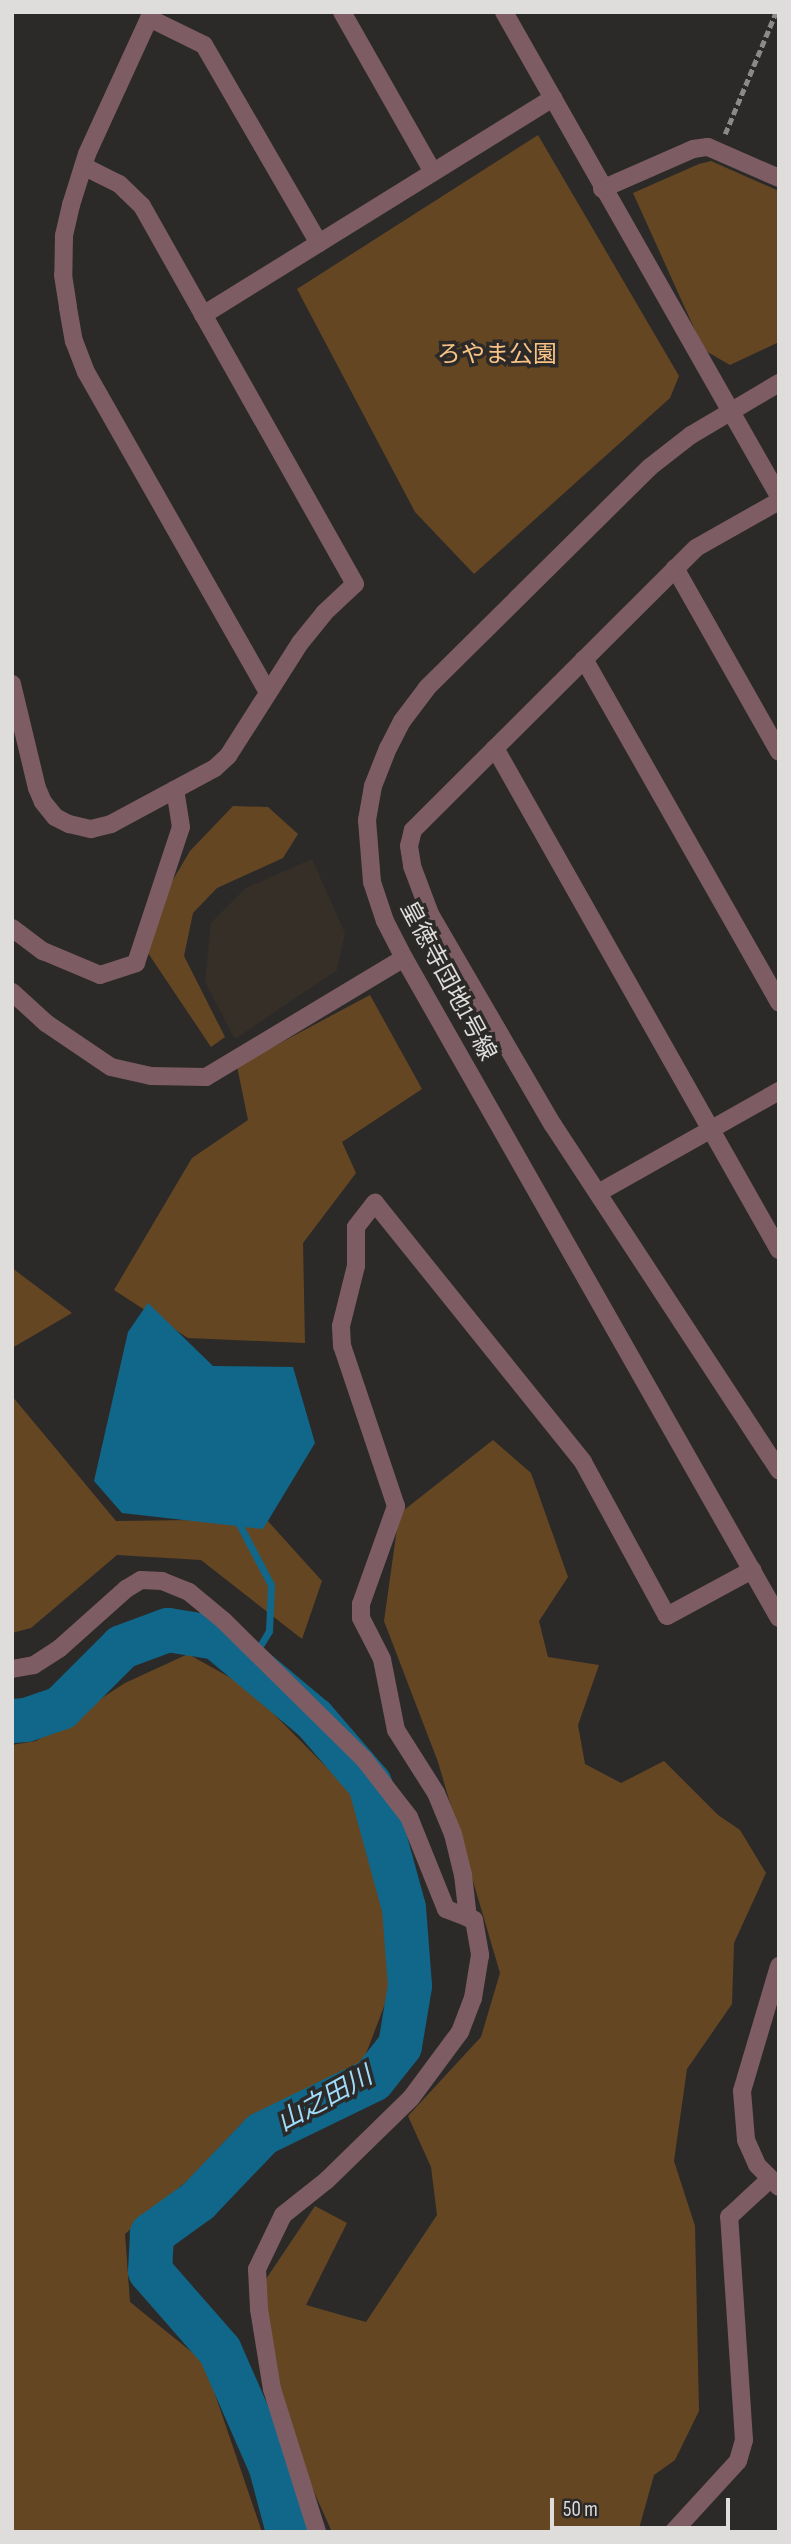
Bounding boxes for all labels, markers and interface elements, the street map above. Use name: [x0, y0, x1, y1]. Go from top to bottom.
park label: ろやま公園: [437, 341, 557, 369]
street label: 皇徳寺団地1号線: [394, 896, 502, 1066]
water label: 山之田川: [272, 2061, 378, 2139]
scale bar: [553, 2484, 733, 2528]
text: 50 m: [563, 2497, 598, 2522]

